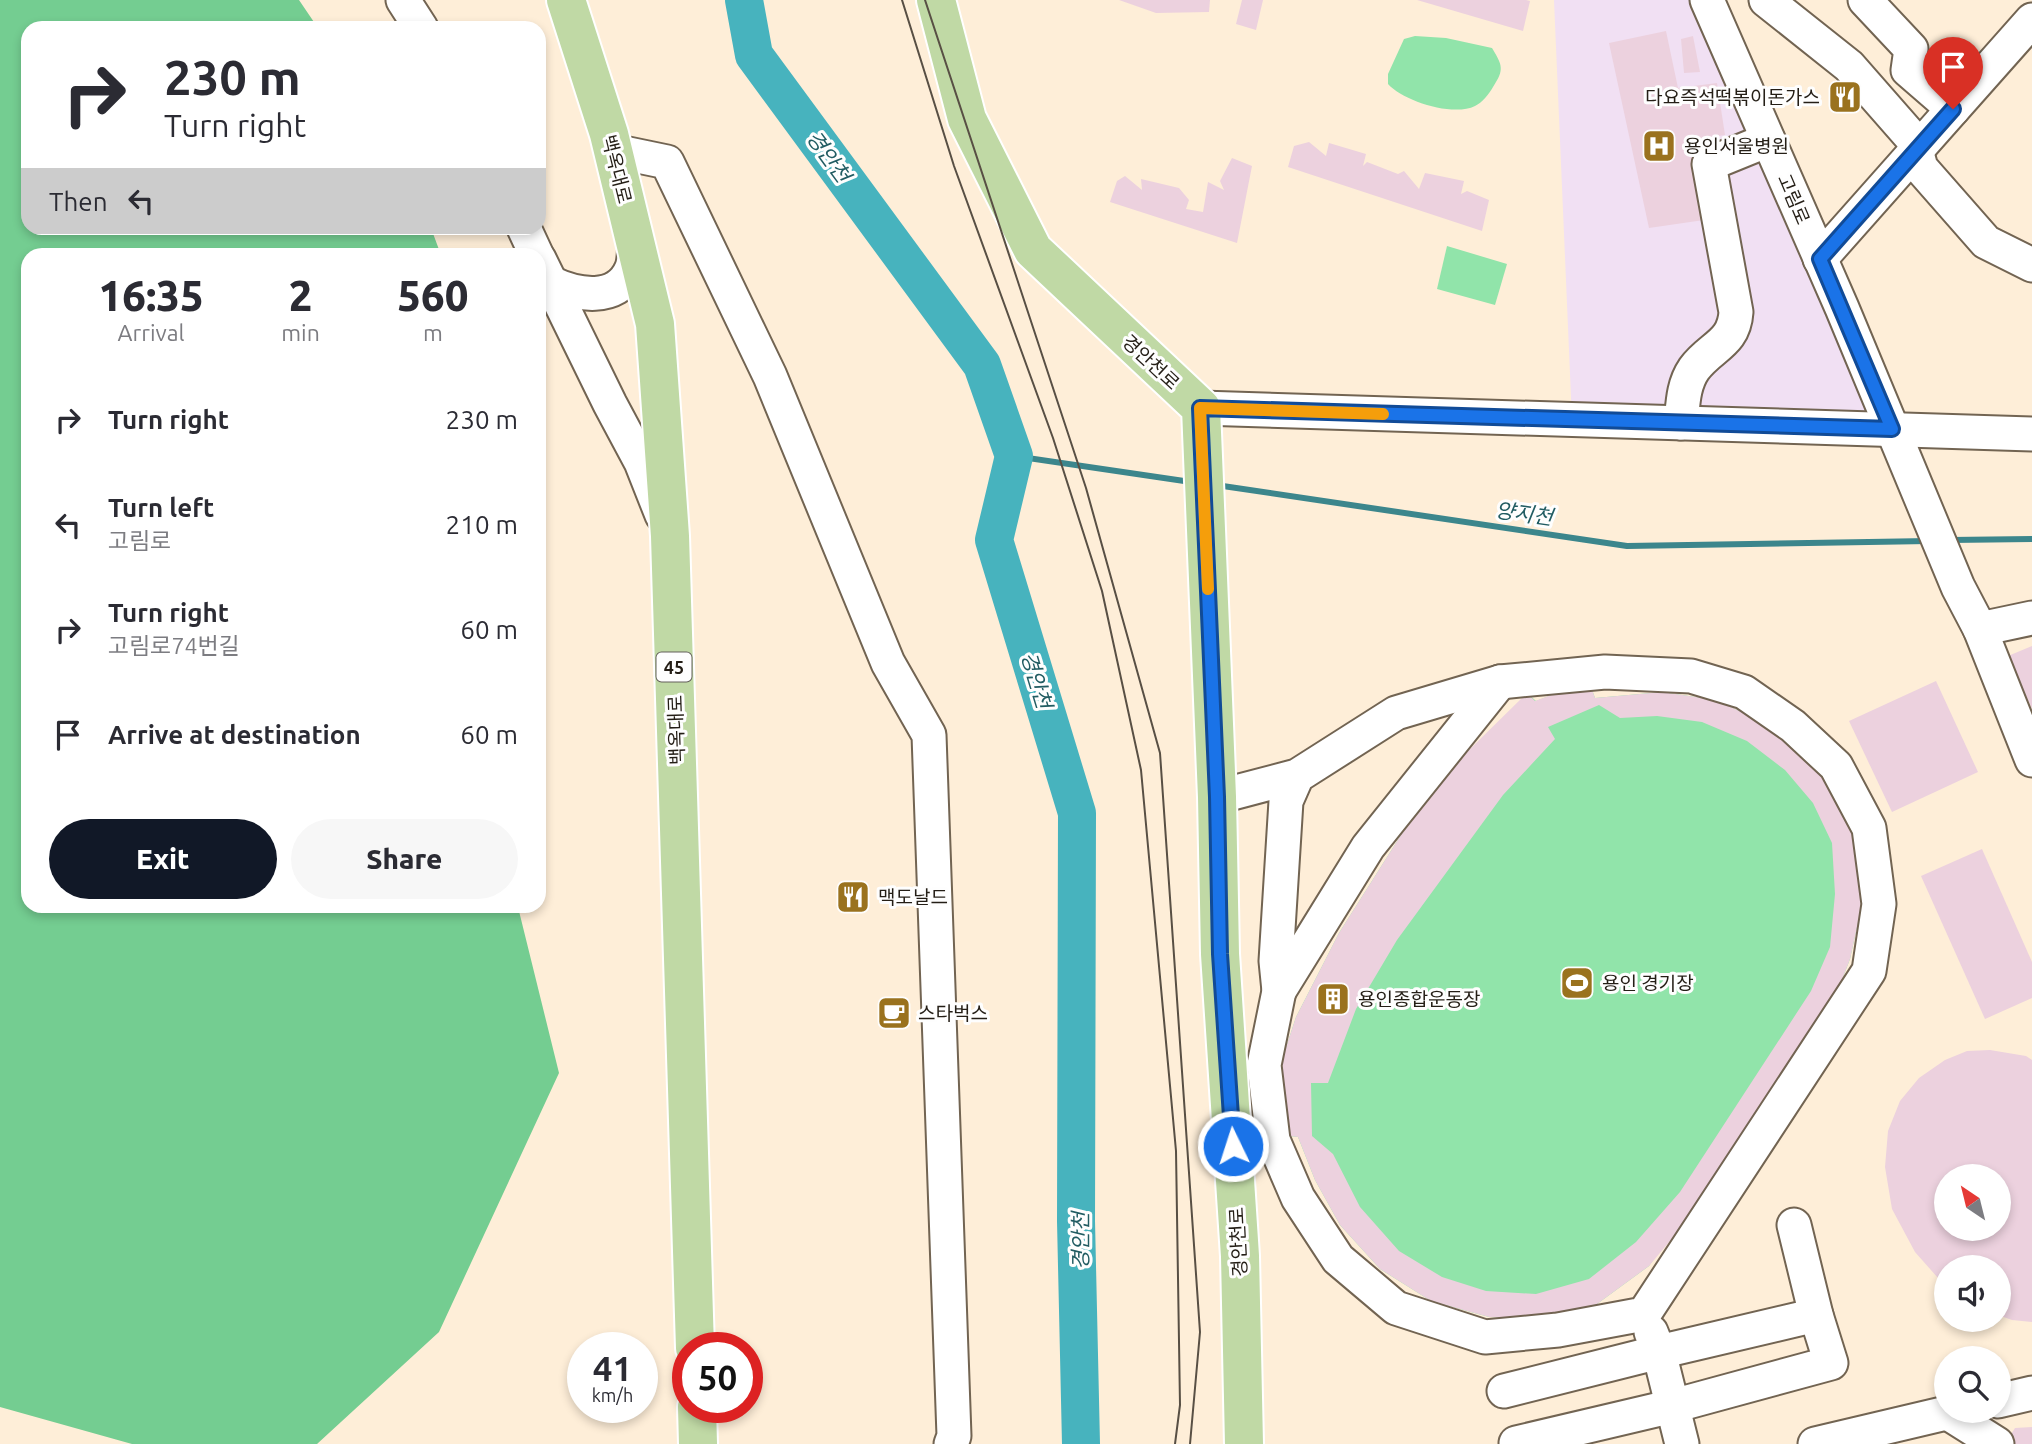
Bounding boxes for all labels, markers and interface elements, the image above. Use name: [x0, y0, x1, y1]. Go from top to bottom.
pin: [1923, 37, 1983, 109]
icon: arrive: [1934, 48, 1972, 86]
icon: right: [49, 49, 140, 140]
text: 230 m: [164, 49, 301, 104]
restaurant icon: 다요즉석떡볶이돈가스: [1826, 78, 1864, 116]
place label: 다요즉석떡볶이돈가스: [1645, 86, 1820, 108]
text: Turn right: [164, 107, 306, 143]
water label: 경안천: [802, 125, 857, 189]
hospital icon: 용인서울병원: [1640, 127, 1678, 165]
street label: 백옥대로: [598, 132, 636, 206]
place label: 용인서울병원: [1684, 135, 1789, 157]
street label: 고림로: [1774, 171, 1814, 227]
icon: left: [122, 182, 160, 220]
text: Then: [49, 187, 108, 216]
text: 16:35: [99, 272, 204, 319]
text: 2: [289, 272, 312, 319]
text: 560: [397, 272, 468, 319]
text: Arrival: [118, 320, 185, 345]
text: min: [281, 320, 320, 345]
text: m: [423, 320, 443, 345]
street label: 경안천로: [1118, 330, 1184, 394]
icon: right: [49, 401, 87, 439]
text: Turn right: [108, 405, 229, 434]
text: 230 m: [446, 405, 518, 434]
text: Turn left: [108, 493, 214, 522]
water label: 양지천: [1494, 497, 1557, 529]
icon: left: [49, 506, 87, 544]
text: 210 m: [446, 510, 518, 539]
text: 고림로: [108, 528, 171, 553]
text: Turn right: [108, 598, 229, 627]
icon: right: [49, 611, 87, 649]
text: 60 m: [460, 615, 518, 644]
text: 고림로74번길: [108, 633, 240, 658]
water label: 경안천: [1017, 649, 1058, 714]
road number: 45: [656, 652, 692, 682]
street label: 백옥대로: [664, 695, 688, 765]
icon: arrive: [49, 716, 87, 754]
text: Arrive at destination: [108, 720, 361, 749]
text: 60 m: [460, 720, 518, 749]
button: Exit: [49, 819, 277, 899]
button: Share: [291, 819, 518, 899]
restaurant icon: 맥도날드: [834, 878, 872, 916]
place label: 맥도날드: [878, 886, 948, 908]
sports icon: 용인 경기장: [1558, 964, 1596, 1002]
place label: 용인 경기장: [1602, 972, 1694, 994]
building icon: 용인종합운동장: [1314, 980, 1352, 1018]
place label: 용인종합운동장: [1358, 988, 1480, 1010]
cafe icon: 스타벅스: [875, 994, 913, 1032]
place label: 스타벅스: [918, 1002, 988, 1024]
position arrow: [1196, 1109, 1270, 1183]
north arrow: [1934, 1164, 2011, 1241]
map controls: [1934, 1164, 2011, 1423]
street label: 경안천로: [1225, 1207, 1251, 1277]
water label: 경안천: [1068, 1209, 1092, 1270]
button: sound: [1934, 1255, 2011, 1332]
speed limit sign: 50: [672, 1332, 763, 1423]
button: search: [1934, 1346, 2011, 1423]
text: 41: [593, 1348, 632, 1388]
text: km/h: [592, 1385, 633, 1405]

